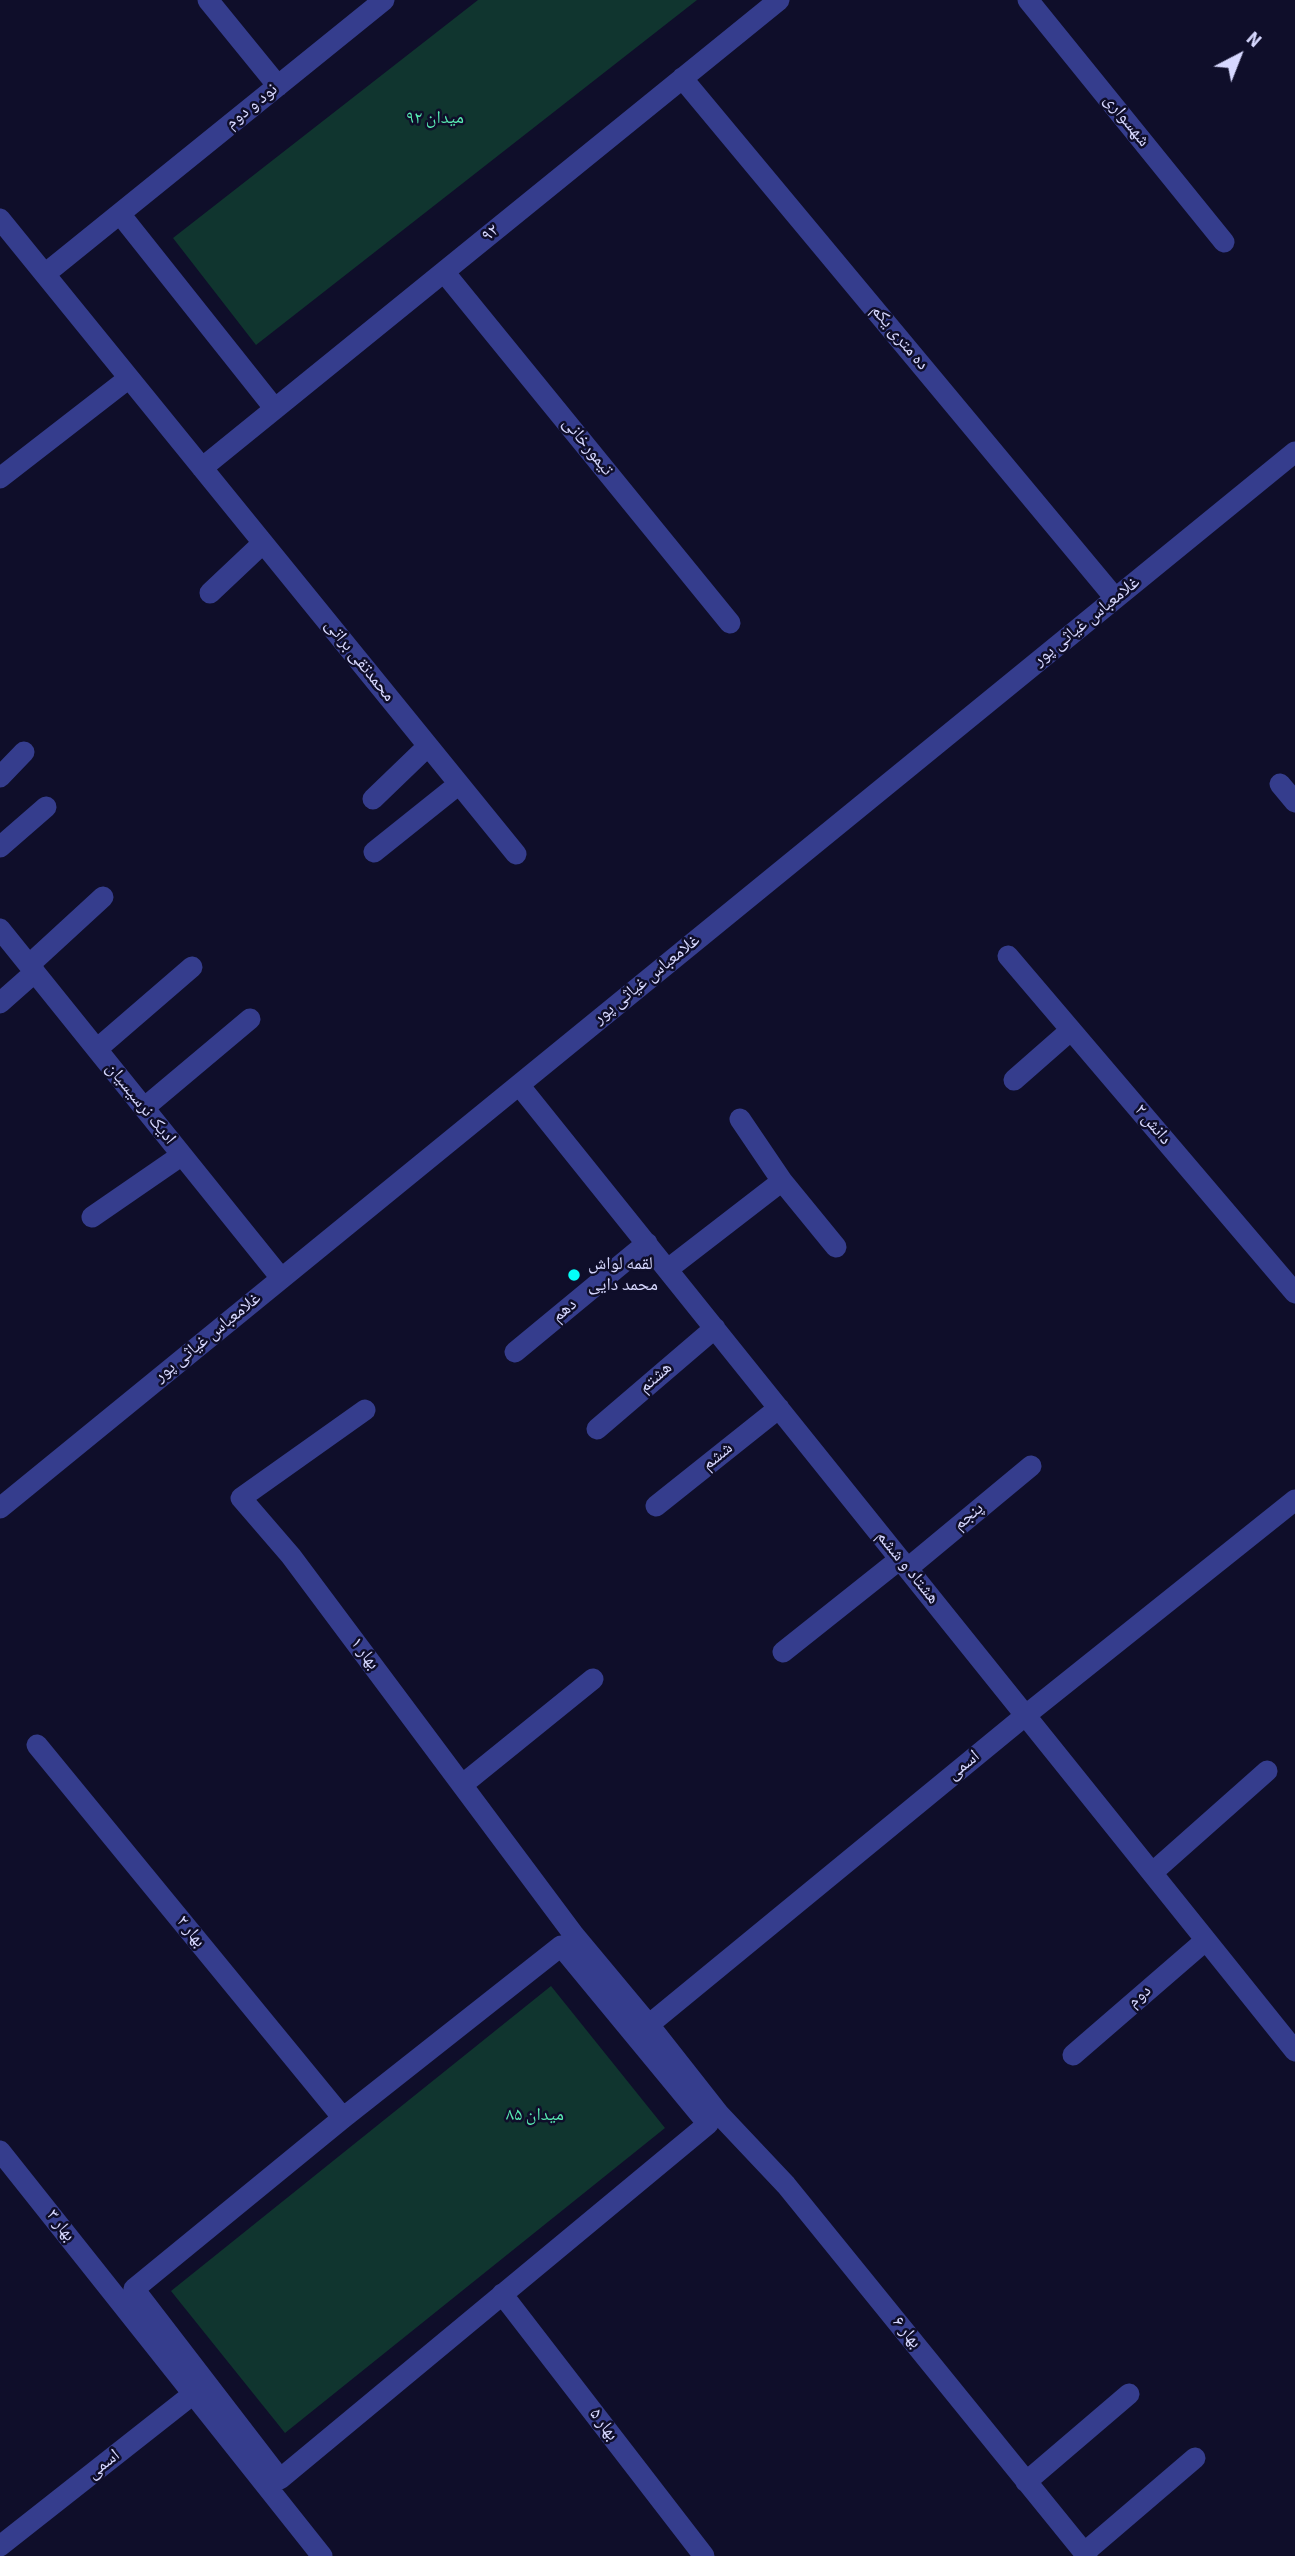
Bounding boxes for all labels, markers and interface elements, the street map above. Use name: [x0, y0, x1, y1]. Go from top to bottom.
north arrow: [1204, 21, 1274, 91]
text: N: [1240, 26, 1267, 54]
street label: نود و دوم: [221, 79, 283, 135]
street label: شهسواری: [1098, 90, 1154, 152]
park label: میدان ۹۲: [406, 108, 464, 130]
street label: ۹۲: [478, 221, 504, 247]
street label: ده متری یکم: [865, 301, 933, 375]
street label: تیمورخانی: [557, 413, 617, 481]
street label: غلامعباس غیاثی پور: [1029, 572, 1145, 672]
street label: محمدتقی براتی: [319, 615, 399, 707]
street label: غلامعباس غیاثی پور: [589, 930, 705, 1030]
street label: ادیک نرسیسیان: [100, 1059, 180, 1149]
street label: دانش ۲: [1129, 1100, 1175, 1150]
place label: لقمه لواش محمد دايى: [588, 1254, 658, 1296]
marker: لقمه لواش محمد دايى: [566, 1267, 582, 1283]
street label: غلامعباس غیاثی پور: [150, 1288, 266, 1388]
street label: دهم: [548, 1294, 582, 1328]
street label: هشتم: [635, 1358, 677, 1398]
street label: ششم: [698, 1438, 738, 1476]
street label: پنجم: [949, 1498, 989, 1536]
street label: هشتاد و ششم: [871, 1527, 943, 1609]
street label: بهار ۱: [345, 1634, 383, 1674]
street label: اسمی: [943, 1746, 985, 1786]
street label: بهار ۲: [171, 1912, 209, 1952]
street label: دوم: [1124, 1981, 1156, 2013]
park label: میدان ۸۵: [506, 2105, 564, 2127]
street label: بهار ۳: [41, 2206, 79, 2246]
street label: بهار ۶: [887, 2313, 925, 2353]
street label: بهار ۵: [584, 2405, 622, 2445]
street label: اسمی: [83, 2445, 125, 2485]

